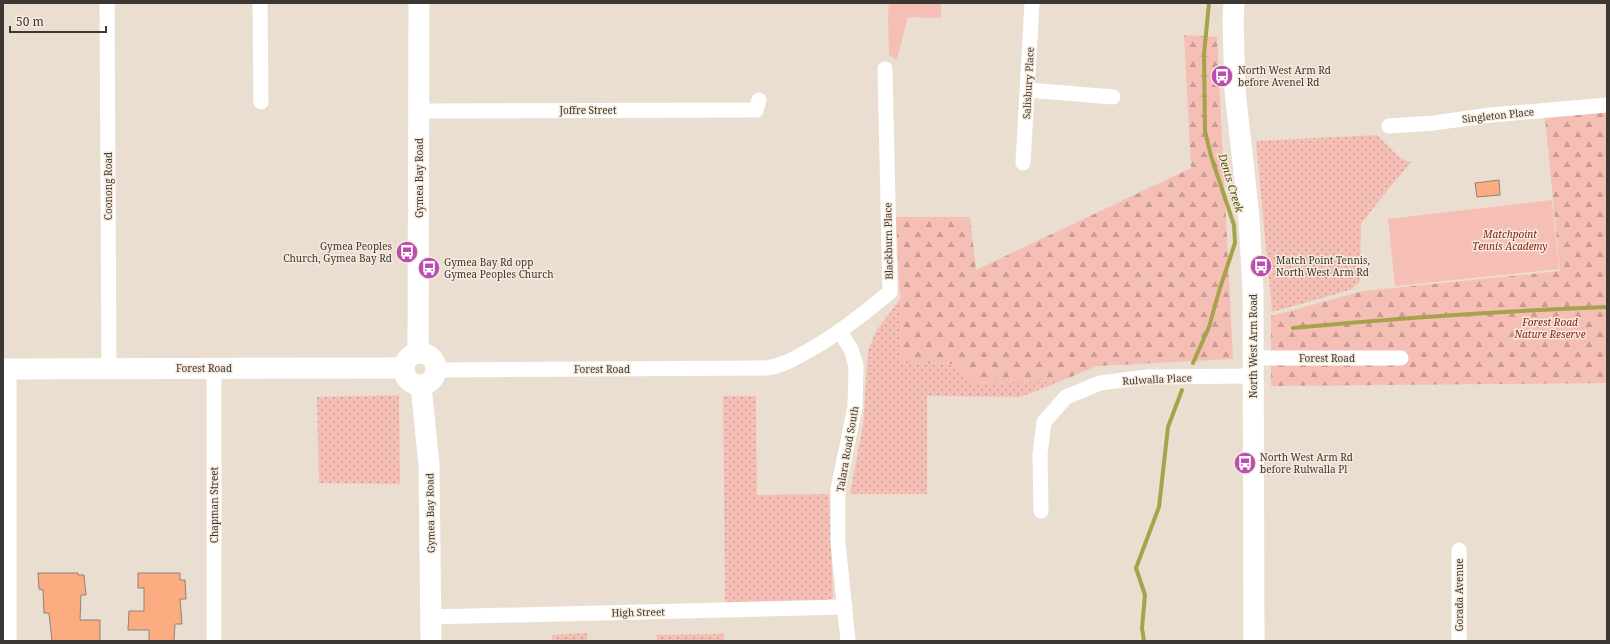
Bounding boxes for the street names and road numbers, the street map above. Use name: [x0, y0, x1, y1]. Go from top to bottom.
street label: Salisbury Place: [1019, 46, 1037, 120]
street label: Joffre Street: [559, 103, 617, 117]
street label: Singleton Place: [1461, 104, 1535, 126]
street label: Gymea Bay Road: [412, 138, 426, 218]
street label: Coonong Road: [101, 152, 115, 220]
street label: Blackburn Place: [880, 202, 896, 280]
street label: North West Arm Road: [1246, 294, 1260, 398]
street label: Forest Road: [1299, 351, 1355, 365]
street label: Forest Road: [176, 361, 232, 375]
street label: Forest Road: [574, 362, 630, 376]
street label: Rulwalla Place: [1122, 370, 1192, 388]
street label: Talara Road South: [833, 404, 862, 493]
street label: Chapman Street: [207, 466, 221, 543]
street label: Gymea Bay Road: [422, 473, 438, 553]
street label: Gorada Avenue: [1452, 558, 1466, 632]
street label: High Street: [611, 605, 665, 619]

